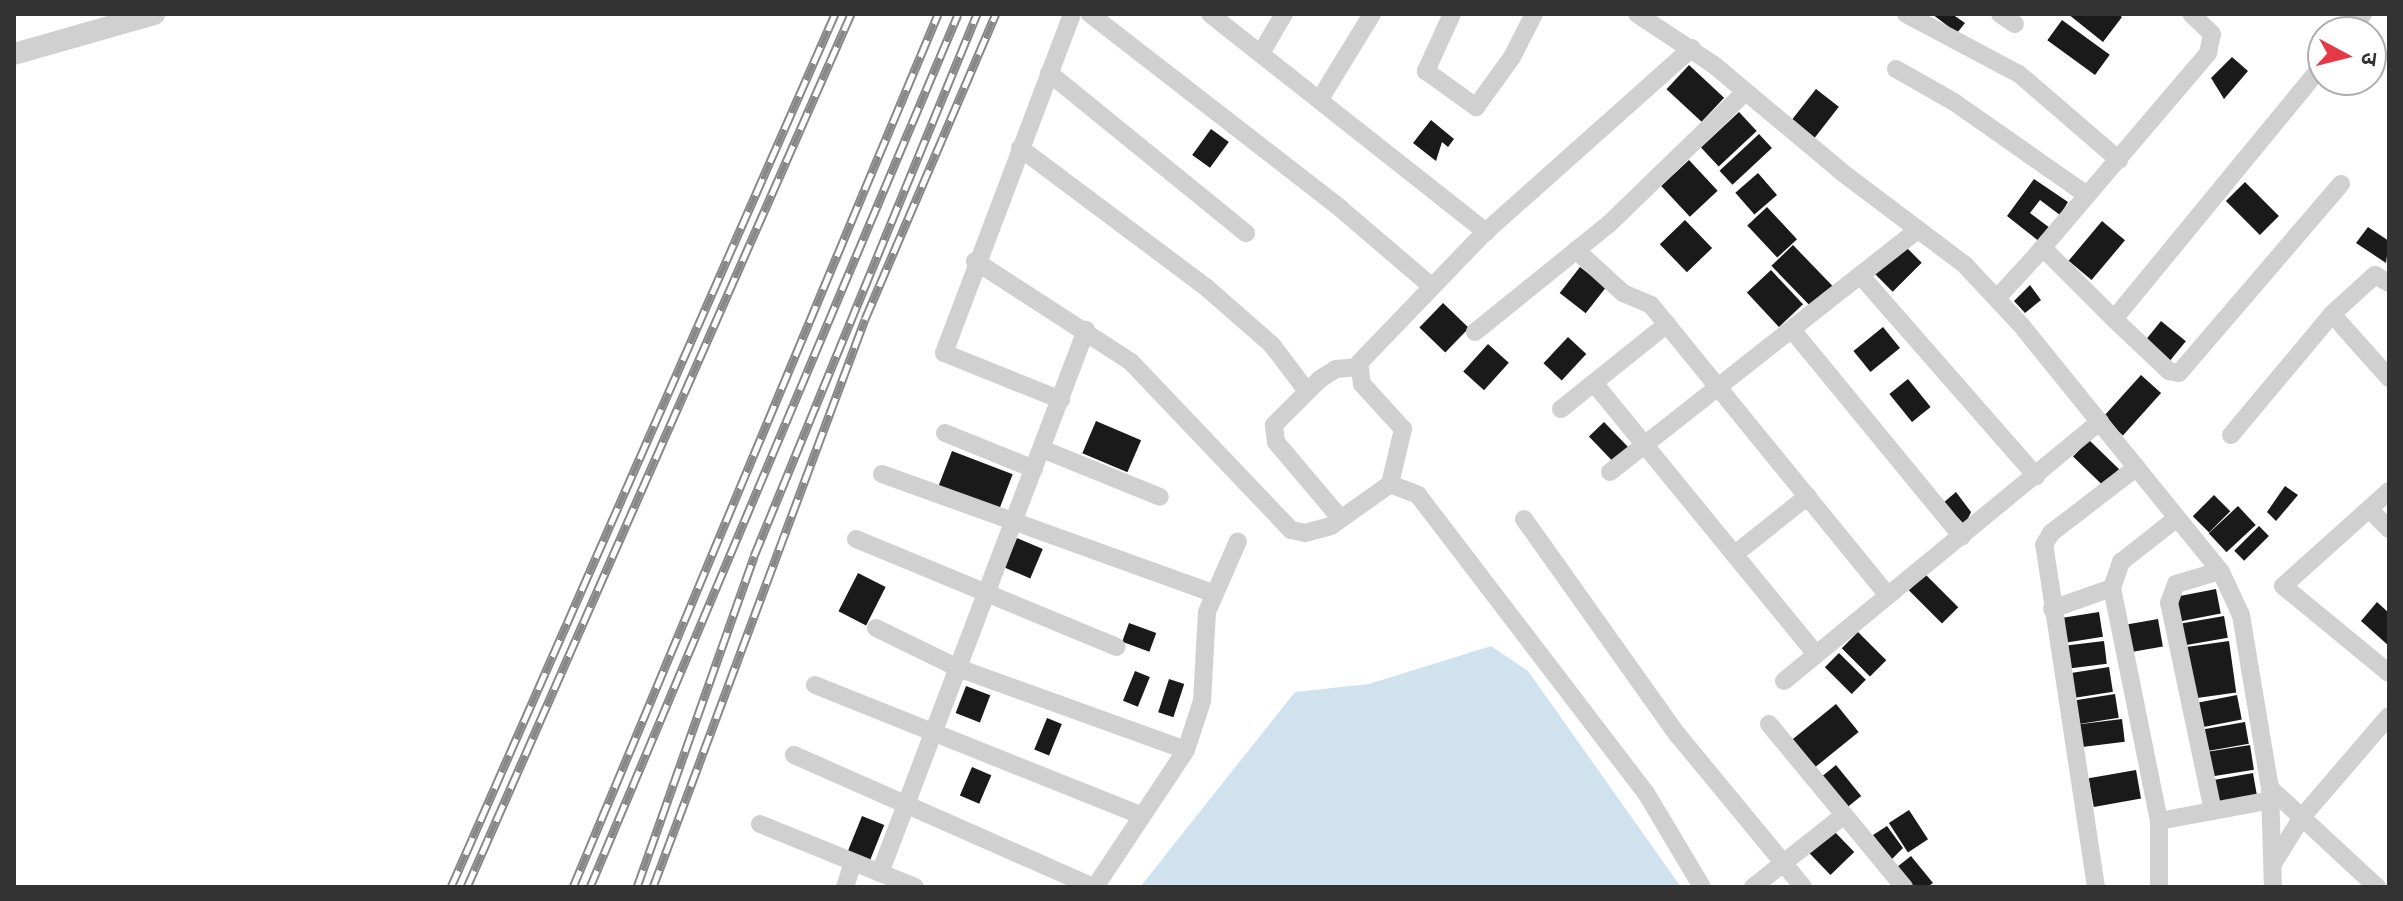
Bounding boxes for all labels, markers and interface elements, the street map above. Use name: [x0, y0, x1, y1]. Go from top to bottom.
north arrow: [2307, 16, 2387, 96]
text: उ: [2356, 51, 2383, 67]

